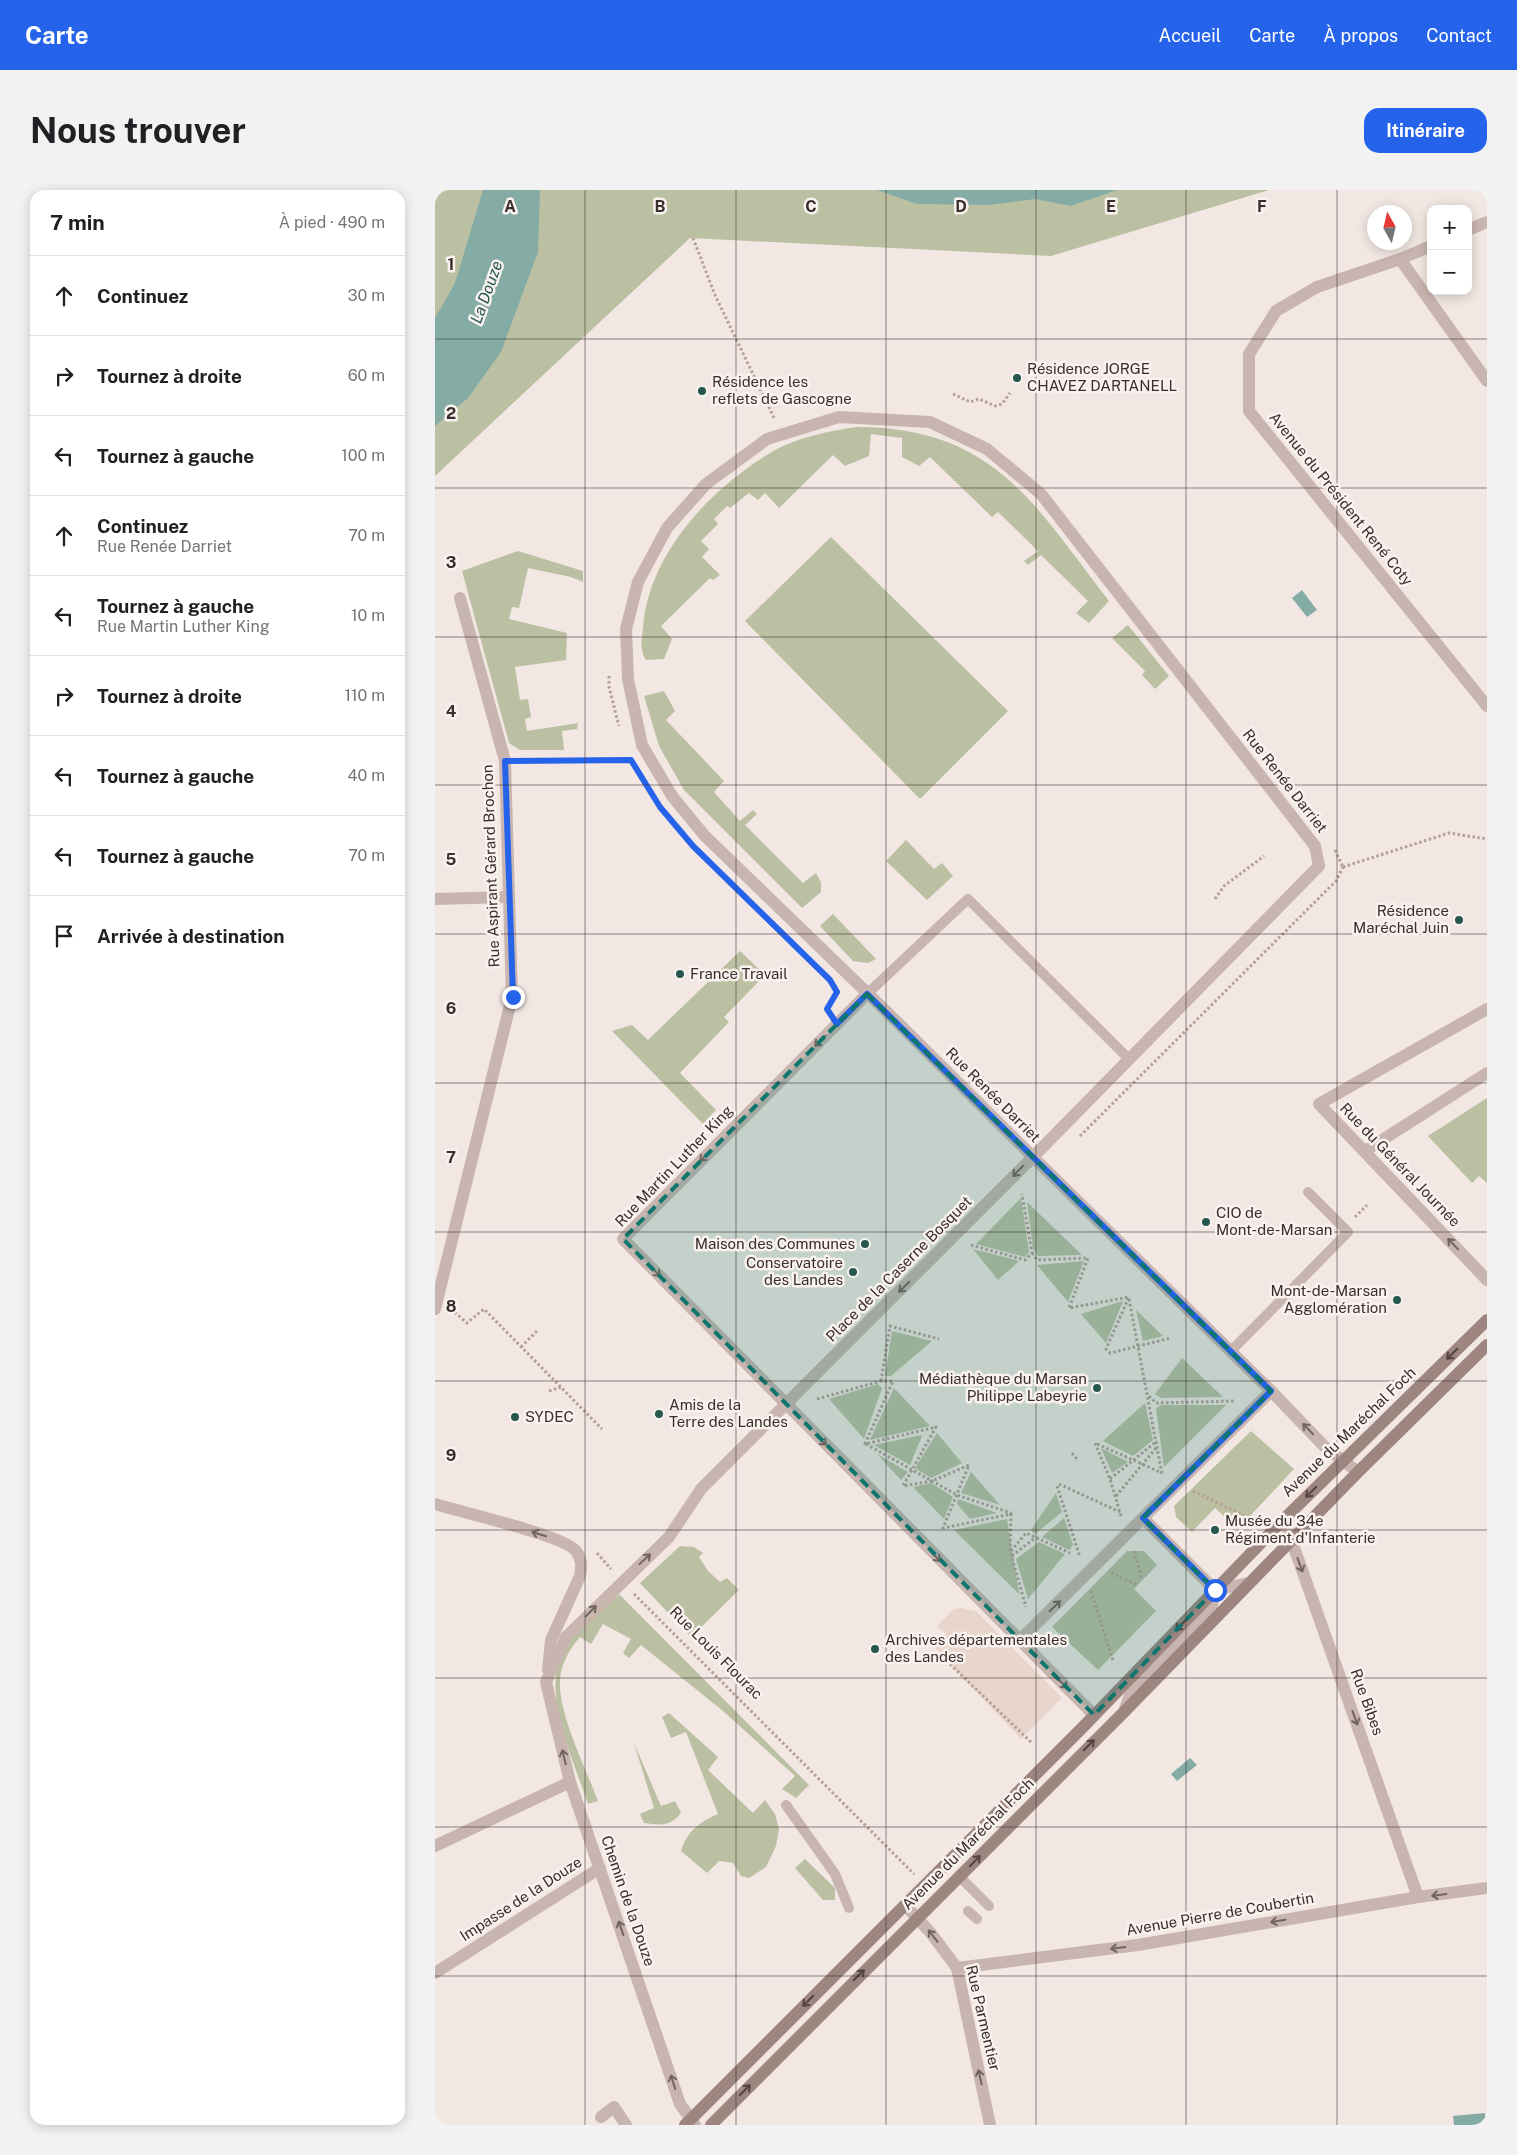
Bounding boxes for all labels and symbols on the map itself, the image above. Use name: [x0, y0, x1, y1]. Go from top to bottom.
text: A: [504, 197, 516, 216]
text: B: [655, 197, 666, 216]
text: C: [805, 197, 817, 216]
text: D: [955, 197, 967, 216]
text: E: [1106, 197, 1116, 216]
text: F: [1257, 197, 1267, 216]
north arrow: [1367, 205, 1412, 250]
text: 1: [448, 255, 454, 274]
water label: La Douze: [466, 258, 507, 326]
place label: Résidence JORGE CHAVEZ DARTANELL: [1027, 360, 1177, 394]
marker: Résidence JORGE CHAVEZ DARTANELL: [1011, 372, 1023, 384]
place label: Résidence les reflets de Gascogne: [712, 373, 852, 407]
marker: Résidence les reflets de Gascogne: [696, 385, 708, 397]
text: 2: [446, 404, 456, 423]
street label: Avenue du Président René Coty: [1266, 409, 1417, 589]
text: 3: [446, 553, 456, 572]
text: 4: [446, 702, 457, 721]
street label: Rue Renée Darriet: [1240, 726, 1331, 836]
street label: Rue Aspirant Gérard Brochon: [478, 764, 503, 968]
text: 5: [446, 850, 457, 869]
place label: Résidence Maréchal Juin: [1353, 902, 1449, 936]
marker: Résidence Maréchal Juin: [1453, 914, 1465, 926]
place label: France Travail: [690, 965, 788, 982]
marker: France Travail: [674, 968, 686, 980]
route end: [502, 986, 525, 1009]
text: 6: [446, 999, 456, 1018]
one-way arrow: [814, 1034, 826, 1047]
street label: Rue Renée Darriet: [943, 1044, 1044, 1145]
street label: Rue du Général Journée: [1337, 1099, 1464, 1230]
street label: Rue Martin Luther King: [611, 1102, 736, 1230]
text: 7: [446, 1148, 456, 1167]
one-way arrow: [700, 1149, 712, 1161]
one-way arrow: [1013, 1165, 1025, 1177]
street label: Place de la Caserne Bosquet: [822, 1192, 975, 1345]
place label: CIO de Mont-de-Marsan: [1216, 1204, 1332, 1238]
marker: CIO de Mont-de-Marsan: [1200, 1216, 1212, 1228]
place label: Maison des Communes: [695, 1235, 855, 1252]
marker: Maison des Communes: [859, 1238, 871, 1250]
one-way arrow: [1447, 1238, 1459, 1251]
place label: Conservatoire des Landes: [746, 1254, 843, 1288]
one-way arrow: [649, 1265, 661, 1277]
marker: Conservatoire des Landes: [847, 1266, 859, 1278]
one-way arrow: [898, 1281, 910, 1293]
place label: Mont-de-Marsan Agglomération: [1271, 1282, 1387, 1316]
marker: Mont-de-Marsan Agglomération: [1391, 1294, 1403, 1306]
text: 8: [446, 1297, 457, 1316]
one-way arrow: [1446, 1348, 1458, 1361]
street label: Avenue du Maréchal Foch: [1278, 1363, 1419, 1500]
place label: Médiathèque du Marsan Philippe Labeyrie: [919, 1370, 1087, 1404]
marker: Médiathèque du Marsan Philippe Labeyrie: [1091, 1382, 1103, 1394]
place label: Amis de la Terre des Landes: [669, 1396, 788, 1430]
place label: SYDEC: [525, 1408, 574, 1425]
marker: Amis de la Terre des Landes: [653, 1408, 665, 1420]
marker: SYDEC: [509, 1411, 521, 1423]
one-way arrow: [1302, 1423, 1314, 1435]
one-way arrow: [815, 1434, 827, 1446]
text: 9: [446, 1446, 456, 1465]
one-way arrow: [1305, 1486, 1317, 1498]
place label: Musée du 34e Régiment d'Infanterie: [1225, 1512, 1376, 1546]
marker: Musée du 34e Régiment d'Infanterie: [1209, 1524, 1221, 1536]
one-way arrow: [532, 1528, 548, 1538]
one-way arrow: [929, 1550, 941, 1562]
one-way arrow: [639, 1553, 652, 1565]
one-way arrow: [1296, 1557, 1305, 1572]
route start: [1204, 1579, 1227, 1602]
one-way arrow: [1049, 1600, 1061, 1612]
street label: Rue Louis Flourac: [667, 1603, 766, 1702]
one-way arrow: [585, 1605, 597, 1618]
one-way arrow: [1175, 1619, 1187, 1631]
place label: Archives départementales des Landes: [885, 1631, 1067, 1665]
marker: Archives départementales des Landes: [869, 1643, 881, 1655]
street label: Rue Bibes: [1348, 1666, 1387, 1737]
one-way arrow: [1056, 1677, 1069, 1689]
one-way arrow: [1351, 1710, 1360, 1725]
one-way arrow: [1083, 1740, 1095, 1752]
one-way arrow: [559, 1750, 568, 1766]
street label: Avenue du Maréchal Foch: [898, 1774, 1037, 1913]
street label: Chemin de la Douze: [598, 1833, 659, 1968]
street label: Impasse de la Douze: [457, 1853, 585, 1944]
one-way arrow: [969, 1854, 981, 1867]
street label: Avenue Pierre de Coubertin: [1125, 1889, 1315, 1938]
one-way arrow: [1431, 1890, 1447, 1900]
one-way arrow: [1271, 1916, 1287, 1926]
one-way arrow: [616, 1921, 625, 1936]
one-way arrow: [927, 1930, 938, 1943]
one-way arrow: [1110, 1943, 1126, 1953]
street label: Rue Parmentier: [963, 1963, 1004, 2073]
one-way arrow: [853, 1969, 866, 1981]
one-way arrow: [802, 1995, 814, 2008]
one-way arrow: [975, 2070, 984, 2086]
one-way arrow: [667, 2075, 677, 2091]
one-way arrow: [739, 2084, 751, 2097]

